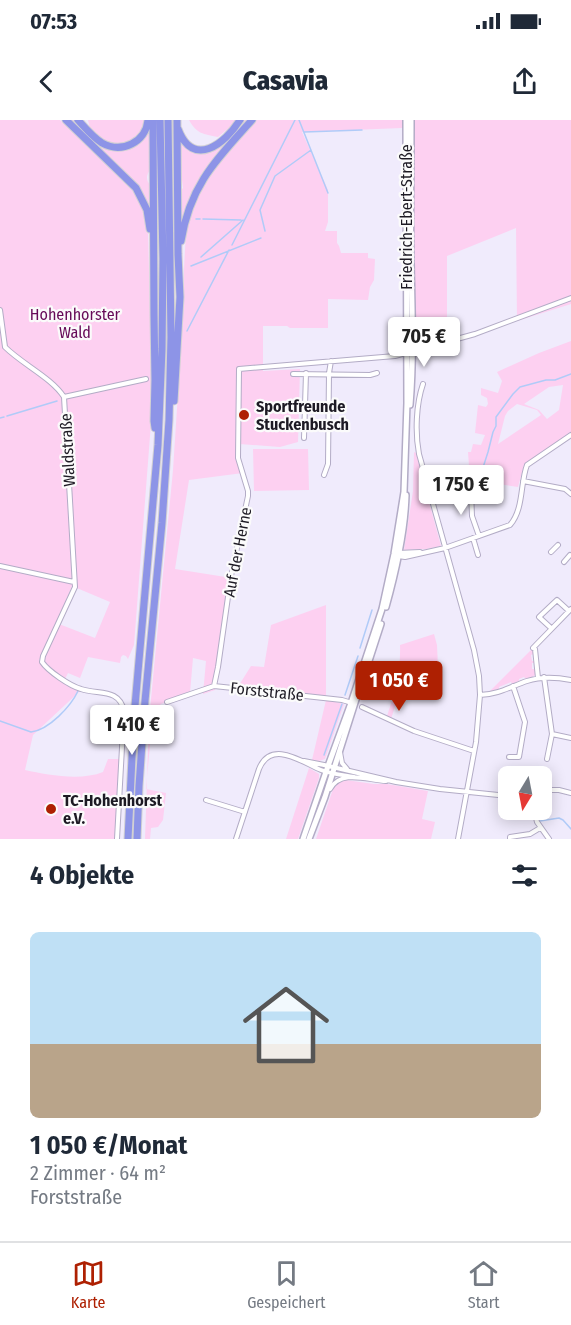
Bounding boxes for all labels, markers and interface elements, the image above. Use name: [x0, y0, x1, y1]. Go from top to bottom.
text: 07:53: [30, 8, 77, 35]
icon: back: [30, 65, 63, 98]
text: Casavia: [243, 65, 328, 97]
icon: share: [508, 65, 541, 98]
street label: Friedrich-Ebert-Straße: [397, 144, 416, 290]
park label: Hohenhorster Wald: [30, 305, 121, 342]
pin: 705 €: [382, 317, 466, 368]
text: 705 €: [402, 324, 446, 348]
place label: Sportfreunde Stuckenbusch: [256, 397, 349, 434]
marker: Sportfreunde Stuckenbusch: [237, 408, 251, 422]
street label: Waldstraße: [56, 413, 79, 487]
pin: 1 750 €: [406, 465, 516, 516]
text: 1 750 €: [433, 472, 489, 496]
street label: Auf der Herne: [220, 506, 255, 598]
pin: 1 050 €: [344, 661, 454, 712]
text: 1 050 €: [369, 668, 429, 692]
street label: Forststraße: [229, 678, 305, 705]
pin: 1 410 €: [77, 705, 187, 756]
text: 1 410 €: [104, 712, 160, 736]
north arrow: [498, 766, 552, 820]
map controls: [498, 766, 552, 820]
place label: TC-Hohenhorst e.V.: [63, 791, 162, 828]
marker: TC-Hohenhorst e.V.: [44, 802, 58, 816]
icon: filters: [508, 859, 541, 892]
text: 4 Objekte: [30, 860, 134, 891]
icon: home: [232, 971, 340, 1079]
text: 1 050 €/Monat: [30, 1130, 187, 1161]
text: 2 Zimmer · 64 m²: [30, 1161, 166, 1185]
text: Forststraße: [30, 1185, 122, 1209]
tab: Karte: [71, 1257, 106, 1312]
tab: Gespeichert: [247, 1257, 326, 1312]
tab: Start: [467, 1257, 500, 1312]

